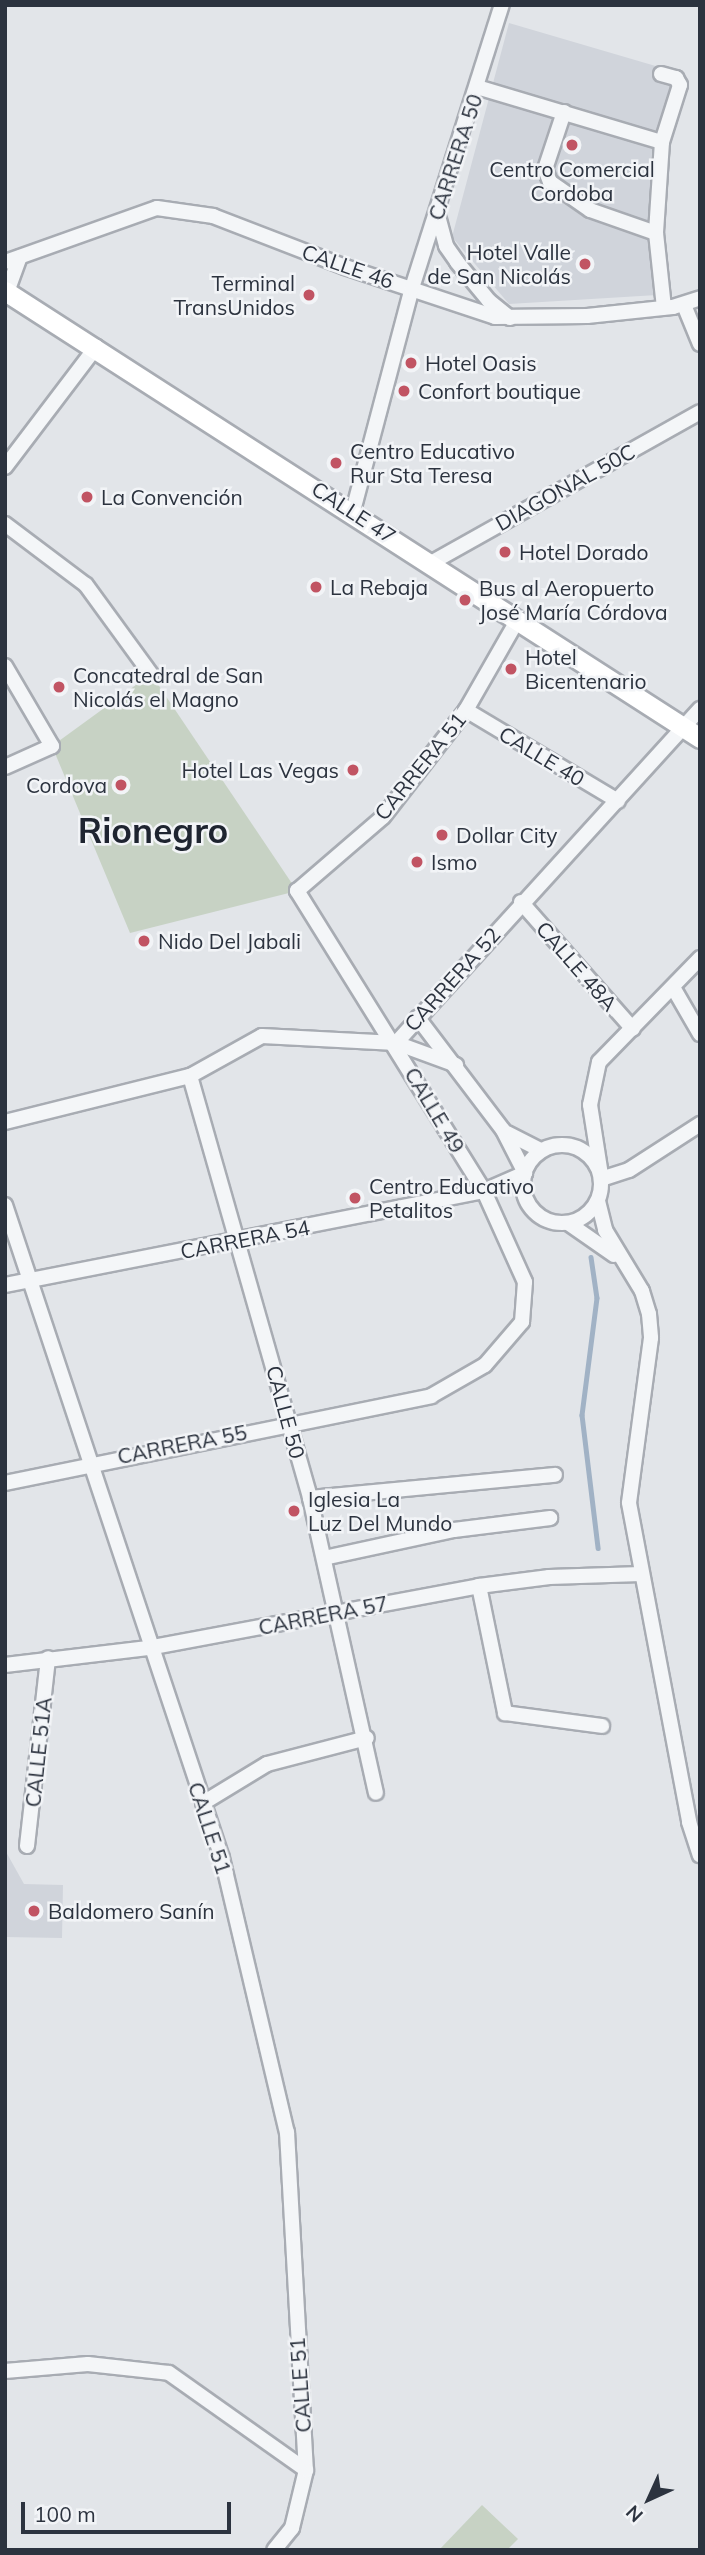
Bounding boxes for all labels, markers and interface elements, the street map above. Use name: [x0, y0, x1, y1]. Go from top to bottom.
street label: CARRERA 50: [423, 91, 487, 223]
marker: Centro Comercial Cordoba: [564, 137, 580, 153]
place label: Centro Comercial Cordoba: [489, 156, 655, 206]
street label: CALLE 46: [299, 239, 397, 293]
place label: Hotel Valle de San Nicolás: [427, 239, 571, 289]
marker: Hotel Valle de San Nicolás: [577, 256, 593, 272]
place label: Terminal TransUnidos: [173, 270, 295, 320]
marker: Terminal TransUnidos: [301, 287, 317, 303]
place label: Hotel Oasis: [425, 350, 537, 376]
marker: Hotel Oasis: [403, 355, 419, 371]
place label: Confort boutique: [418, 378, 581, 404]
marker: Confort boutique: [396, 383, 412, 399]
place label: Centro Educativo Rur Sta Teresa: [350, 438, 515, 488]
street label: DIAGONAL 50C: [491, 438, 639, 536]
marker: Centro Educativo Rur Sta Teresa: [328, 455, 344, 471]
street label: CALLE 47: [307, 475, 401, 549]
place label: La Convención: [101, 484, 243, 510]
marker: La Convención: [79, 489, 95, 505]
place label: Hotel Dorado: [519, 539, 649, 565]
marker: Hotel Dorado: [497, 544, 513, 560]
place label: La Rebaja: [330, 574, 428, 600]
place label: Bus al Aeropuerto José María Córdova: [479, 575, 668, 625]
marker: La Rebaja: [308, 579, 324, 595]
marker: Bus al Aeropuerto José María Córdova: [457, 592, 473, 608]
place label: Hotel Bicentenario: [525, 644, 646, 694]
marker: Hotel Bicentenario: [503, 661, 519, 677]
place label: Concatedral de San Nicolás el Magno: [73, 662, 263, 712]
marker: Concatedral de San Nicolás el Magno: [51, 679, 67, 695]
street label: CARRERA 51: [369, 707, 471, 825]
street label: CALLE 40: [495, 721, 589, 791]
place label: Hotel Las Vegas: [181, 757, 339, 783]
marker: Hotel Las Vegas: [345, 762, 361, 778]
place label: Cordova: [26, 772, 107, 798]
marker: Cordova: [113, 777, 129, 793]
district label: Rionegro: [78, 809, 228, 851]
place label: Dollar City: [456, 822, 557, 848]
marker: Dollar City: [434, 827, 450, 843]
place label: Ismo: [431, 849, 477, 875]
marker: Ismo: [409, 854, 425, 870]
street label: CALLE 48A: [531, 916, 623, 1016]
street label: CARRERA 52: [399, 922, 505, 1036]
place label: Nido Del Jabali: [158, 928, 301, 954]
marker: Nido Del Jabali: [136, 933, 152, 949]
street label: CALLE 49: [400, 1063, 470, 1157]
place label: Centro Educativo Petalitos: [369, 1173, 534, 1223]
marker: Centro Educativo Petalitos: [347, 1190, 363, 1206]
street label: CARRERA 54: [178, 1214, 312, 1264]
street label: CALLE 50: [261, 1363, 311, 1461]
street label: CARRERA 55: [115, 1419, 249, 1469]
place label: Iglesia La Luz Del Mundo: [308, 1486, 452, 1536]
marker: Iglesia La Luz Del Mundo: [286, 1503, 302, 1519]
street label: CARRERA 57: [256, 1590, 390, 1640]
street label: CALLE 51A: [20, 1696, 56, 1808]
street label: CALLE 51: [183, 1779, 237, 1877]
place label: Baldomero Sanín: [48, 1898, 215, 1924]
marker: Baldomero Sanín: [26, 1903, 42, 1919]
street label: CALLE 51: [284, 2337, 316, 2433]
north arrow: [614, 2464, 684, 2534]
scale bar: [24, 2488, 234, 2532]
text: N: [621, 2500, 648, 2527]
text: 100 m: [34, 2501, 96, 2527]

